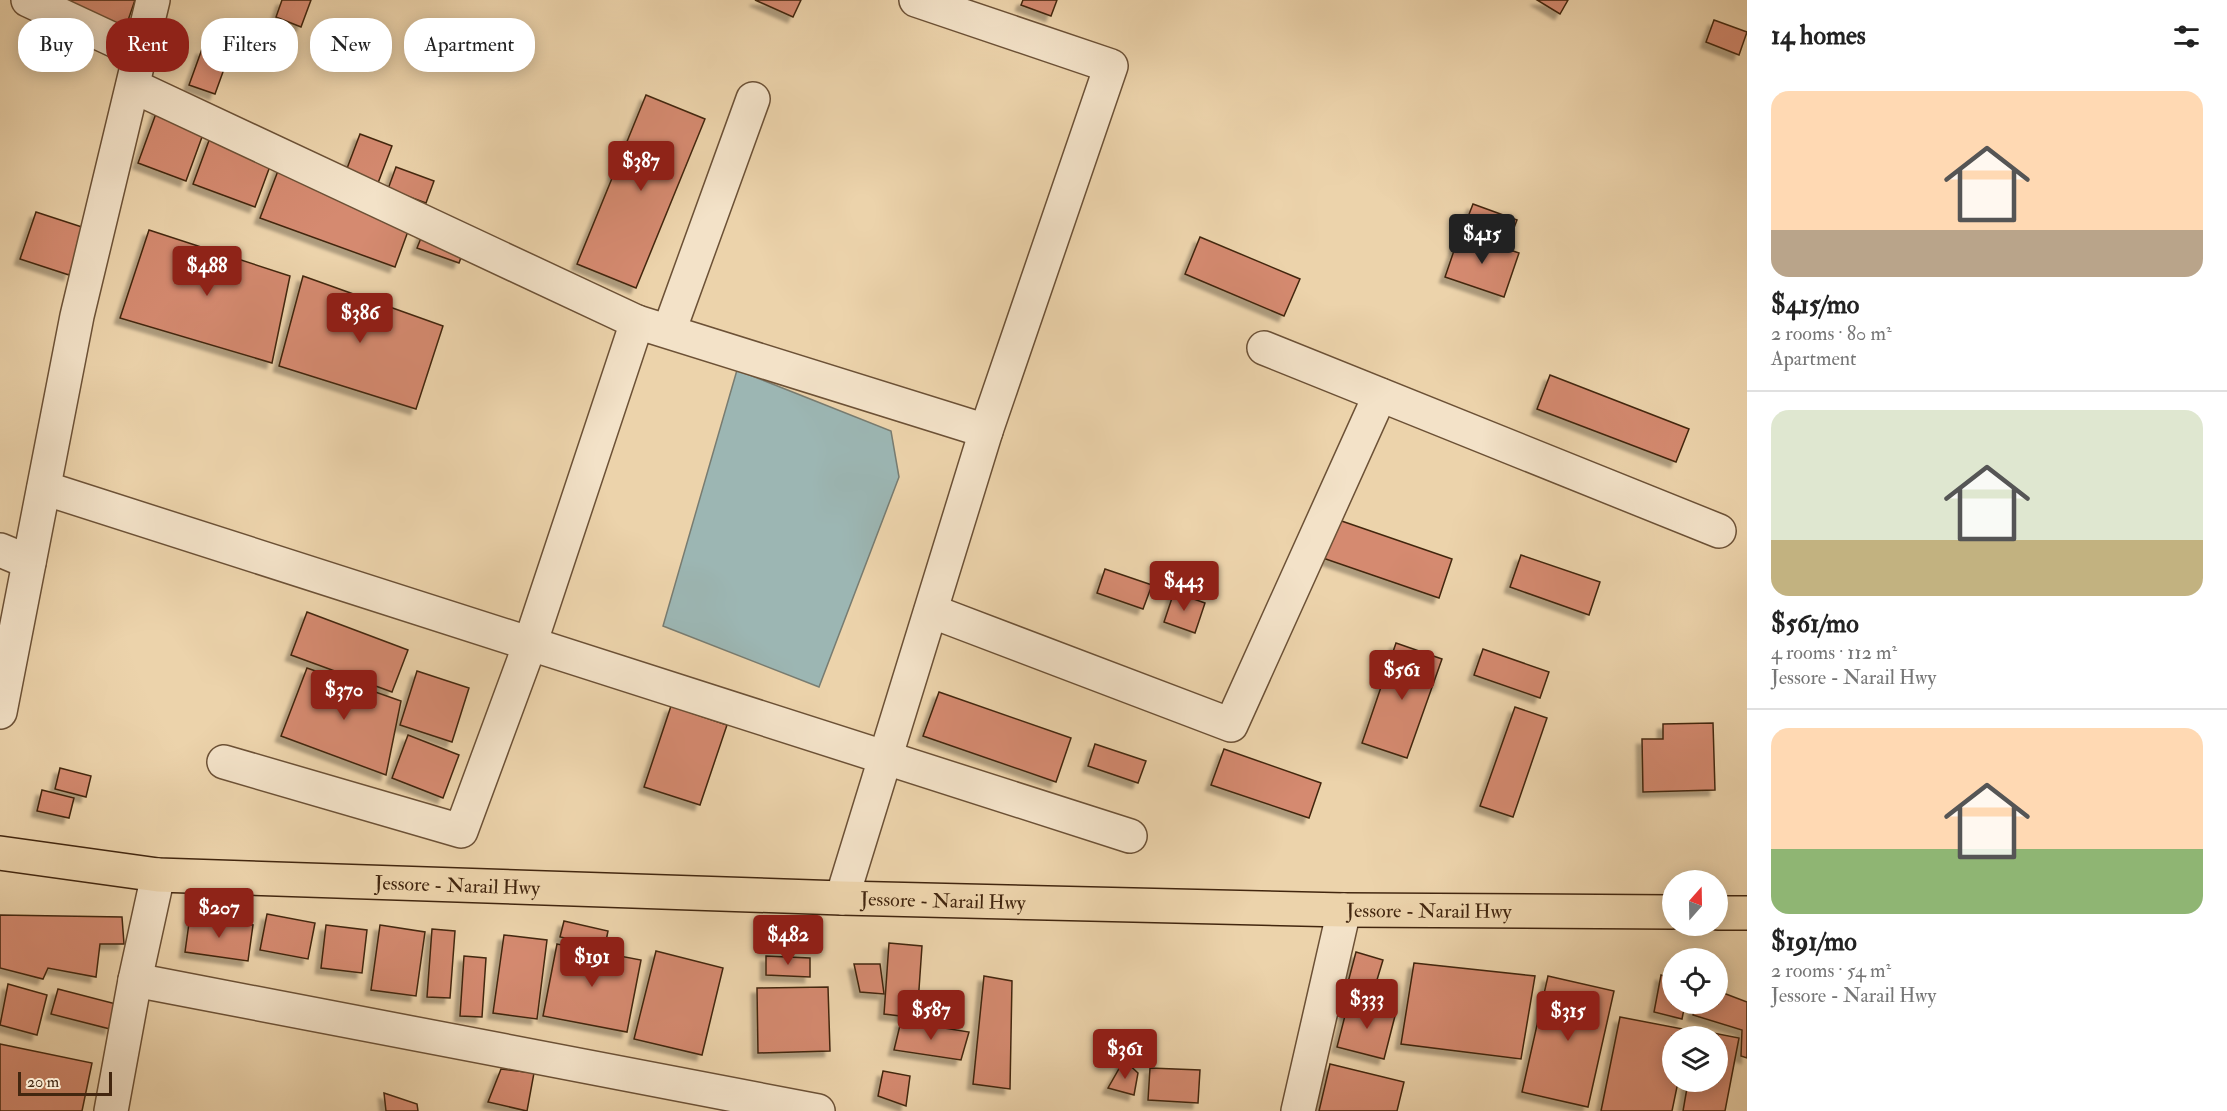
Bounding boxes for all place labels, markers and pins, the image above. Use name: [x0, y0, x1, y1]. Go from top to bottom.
pin: $387: [605, 141, 677, 192]
pin: $415: [1446, 214, 1518, 265]
pin: $488: [171, 246, 243, 297]
pin: $386: [324, 293, 396, 344]
pin: $443: [1148, 561, 1220, 612]
pin: $561: [1366, 650, 1438, 701]
pin: $370: [308, 670, 380, 721]
pin: $207: [183, 888, 255, 939]
pin: $482: [752, 915, 824, 966]
pin: $191: [556, 937, 628, 988]
pin: $333: [1331, 979, 1403, 1030]
pin: $587: [895, 990, 967, 1041]
pin: $315: [1532, 991, 1604, 1042]
pin: $361: [1089, 1029, 1161, 1080]

